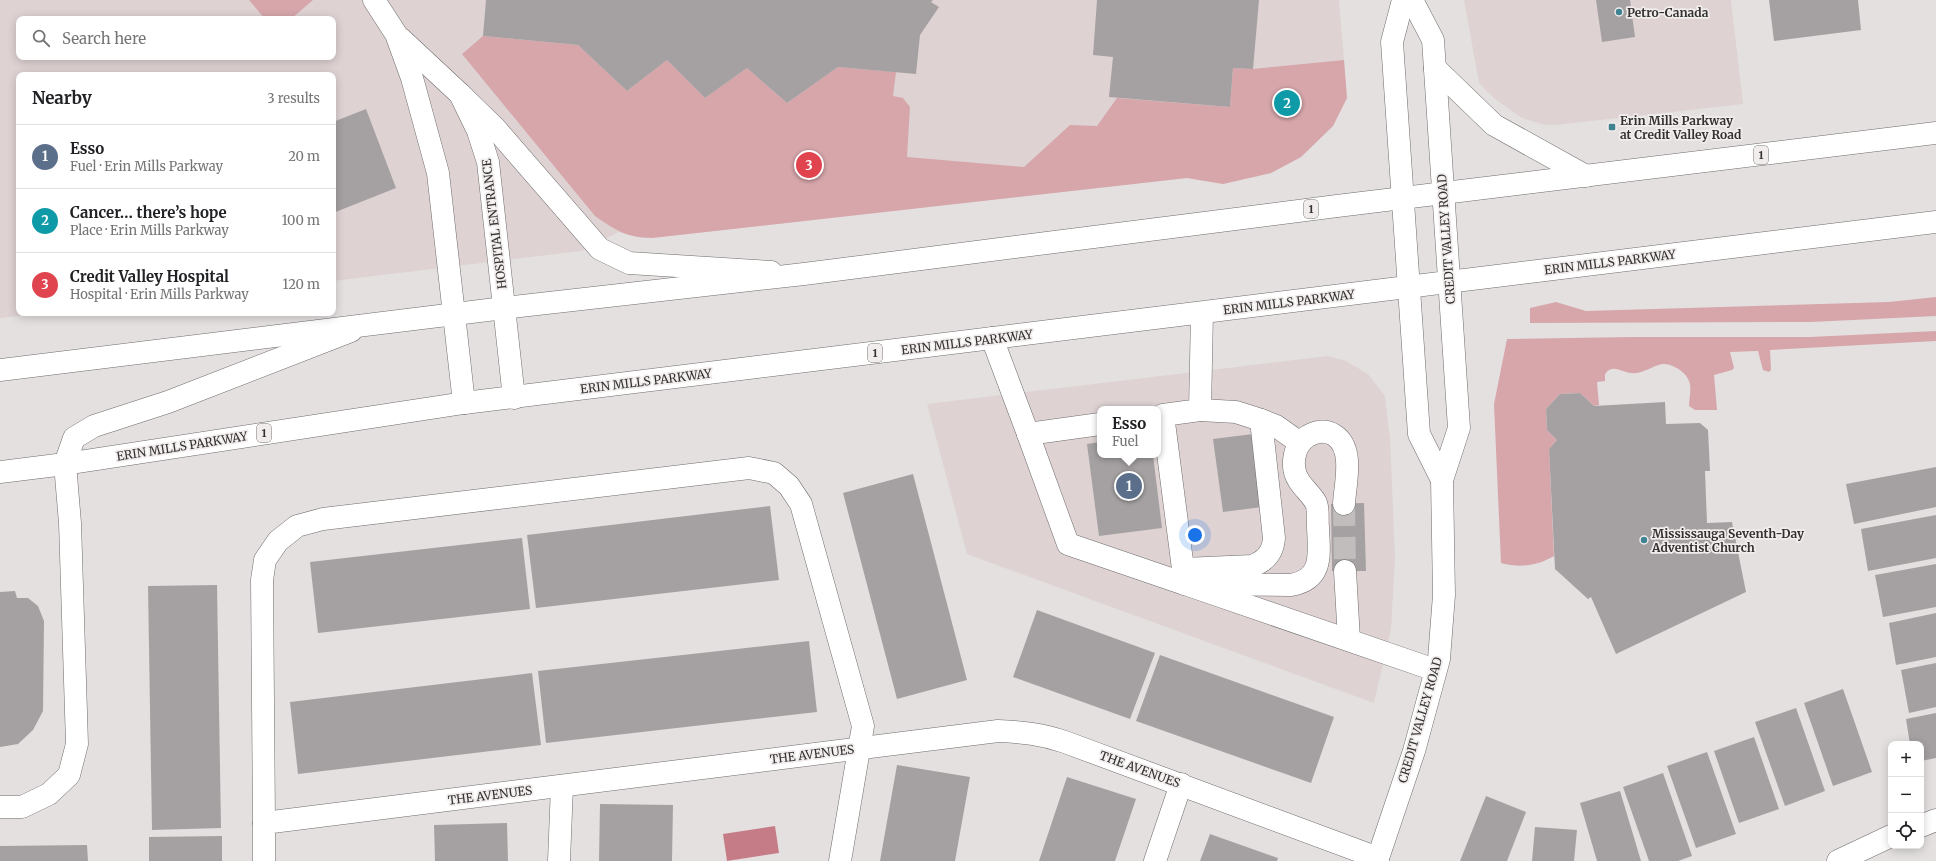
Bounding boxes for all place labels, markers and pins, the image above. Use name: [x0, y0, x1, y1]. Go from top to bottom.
place label: Petro-Canada: [1627, 5, 1709, 20]
marker: Petro-Canada: [1614, 7, 1624, 17]
pin: 2: [1274, 88, 1300, 118]
place label: Erin Mills Parkway at Credit Valley Road: [1620, 113, 1742, 142]
marker: Erin Mills Parkway at Credit Valley Road: [1607, 122, 1617, 132]
pin: 3: [796, 150, 822, 180]
pin: 1: [1116, 471, 1142, 501]
place label: Mississauga Seventh-Day Adventist Church: [1651, 526, 1805, 555]
marker: Mississauga Seventh-Day Adventist Church: [1639, 535, 1649, 545]

